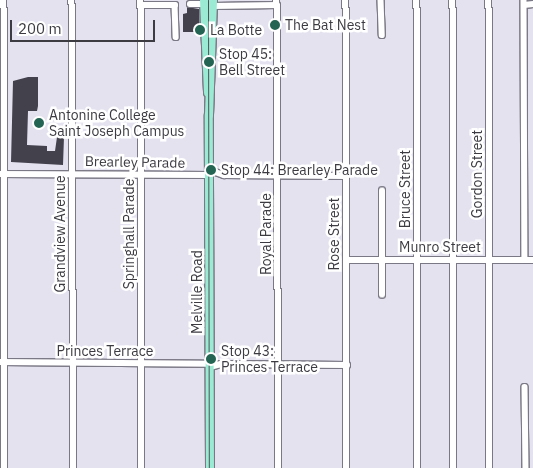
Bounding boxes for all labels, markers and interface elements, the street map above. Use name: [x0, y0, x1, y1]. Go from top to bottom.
scale bar: [12, 10, 158, 42]
place label: The Bat Nest: [285, 17, 366, 33]
text: 200 m: [18, 19, 62, 38]
marker: The Bat Nest: [269, 19, 281, 31]
place label: La Botte: [210, 22, 262, 38]
marker: La Botte: [194, 24, 206, 36]
place label: Stop 45: Bell Street: [219, 46, 285, 78]
marker: Stop 45: Bell Street: [203, 56, 215, 68]
place label: Antonine College Saint Joseph Campus: [49, 107, 184, 140]
marker: Antonine College Saint Joseph Campus: [33, 117, 45, 129]
street label: Gordon Street: [469, 130, 485, 218]
street label: Bruce Street: [397, 150, 413, 228]
street label: Brearley Parade: [85, 153, 185, 171]
place label: Stop 44: Brearley Parade: [221, 162, 378, 178]
marker: Stop 44: Brearley Parade: [205, 164, 217, 176]
street label: Grandview Avenue: [52, 175, 68, 293]
street label: Springhall Parade: [121, 179, 137, 289]
street label: Royal Parade: [258, 193, 274, 275]
street label: Rose Street: [326, 198, 342, 270]
street label: Munro Street: [399, 239, 481, 255]
street label: Melville Road: [189, 250, 205, 334]
street label: Princes Terrace: [57, 343, 153, 359]
place label: Stop 43: Princes Terrace: [221, 343, 318, 376]
marker: Stop 43: Princes Terrace: [205, 353, 217, 365]

